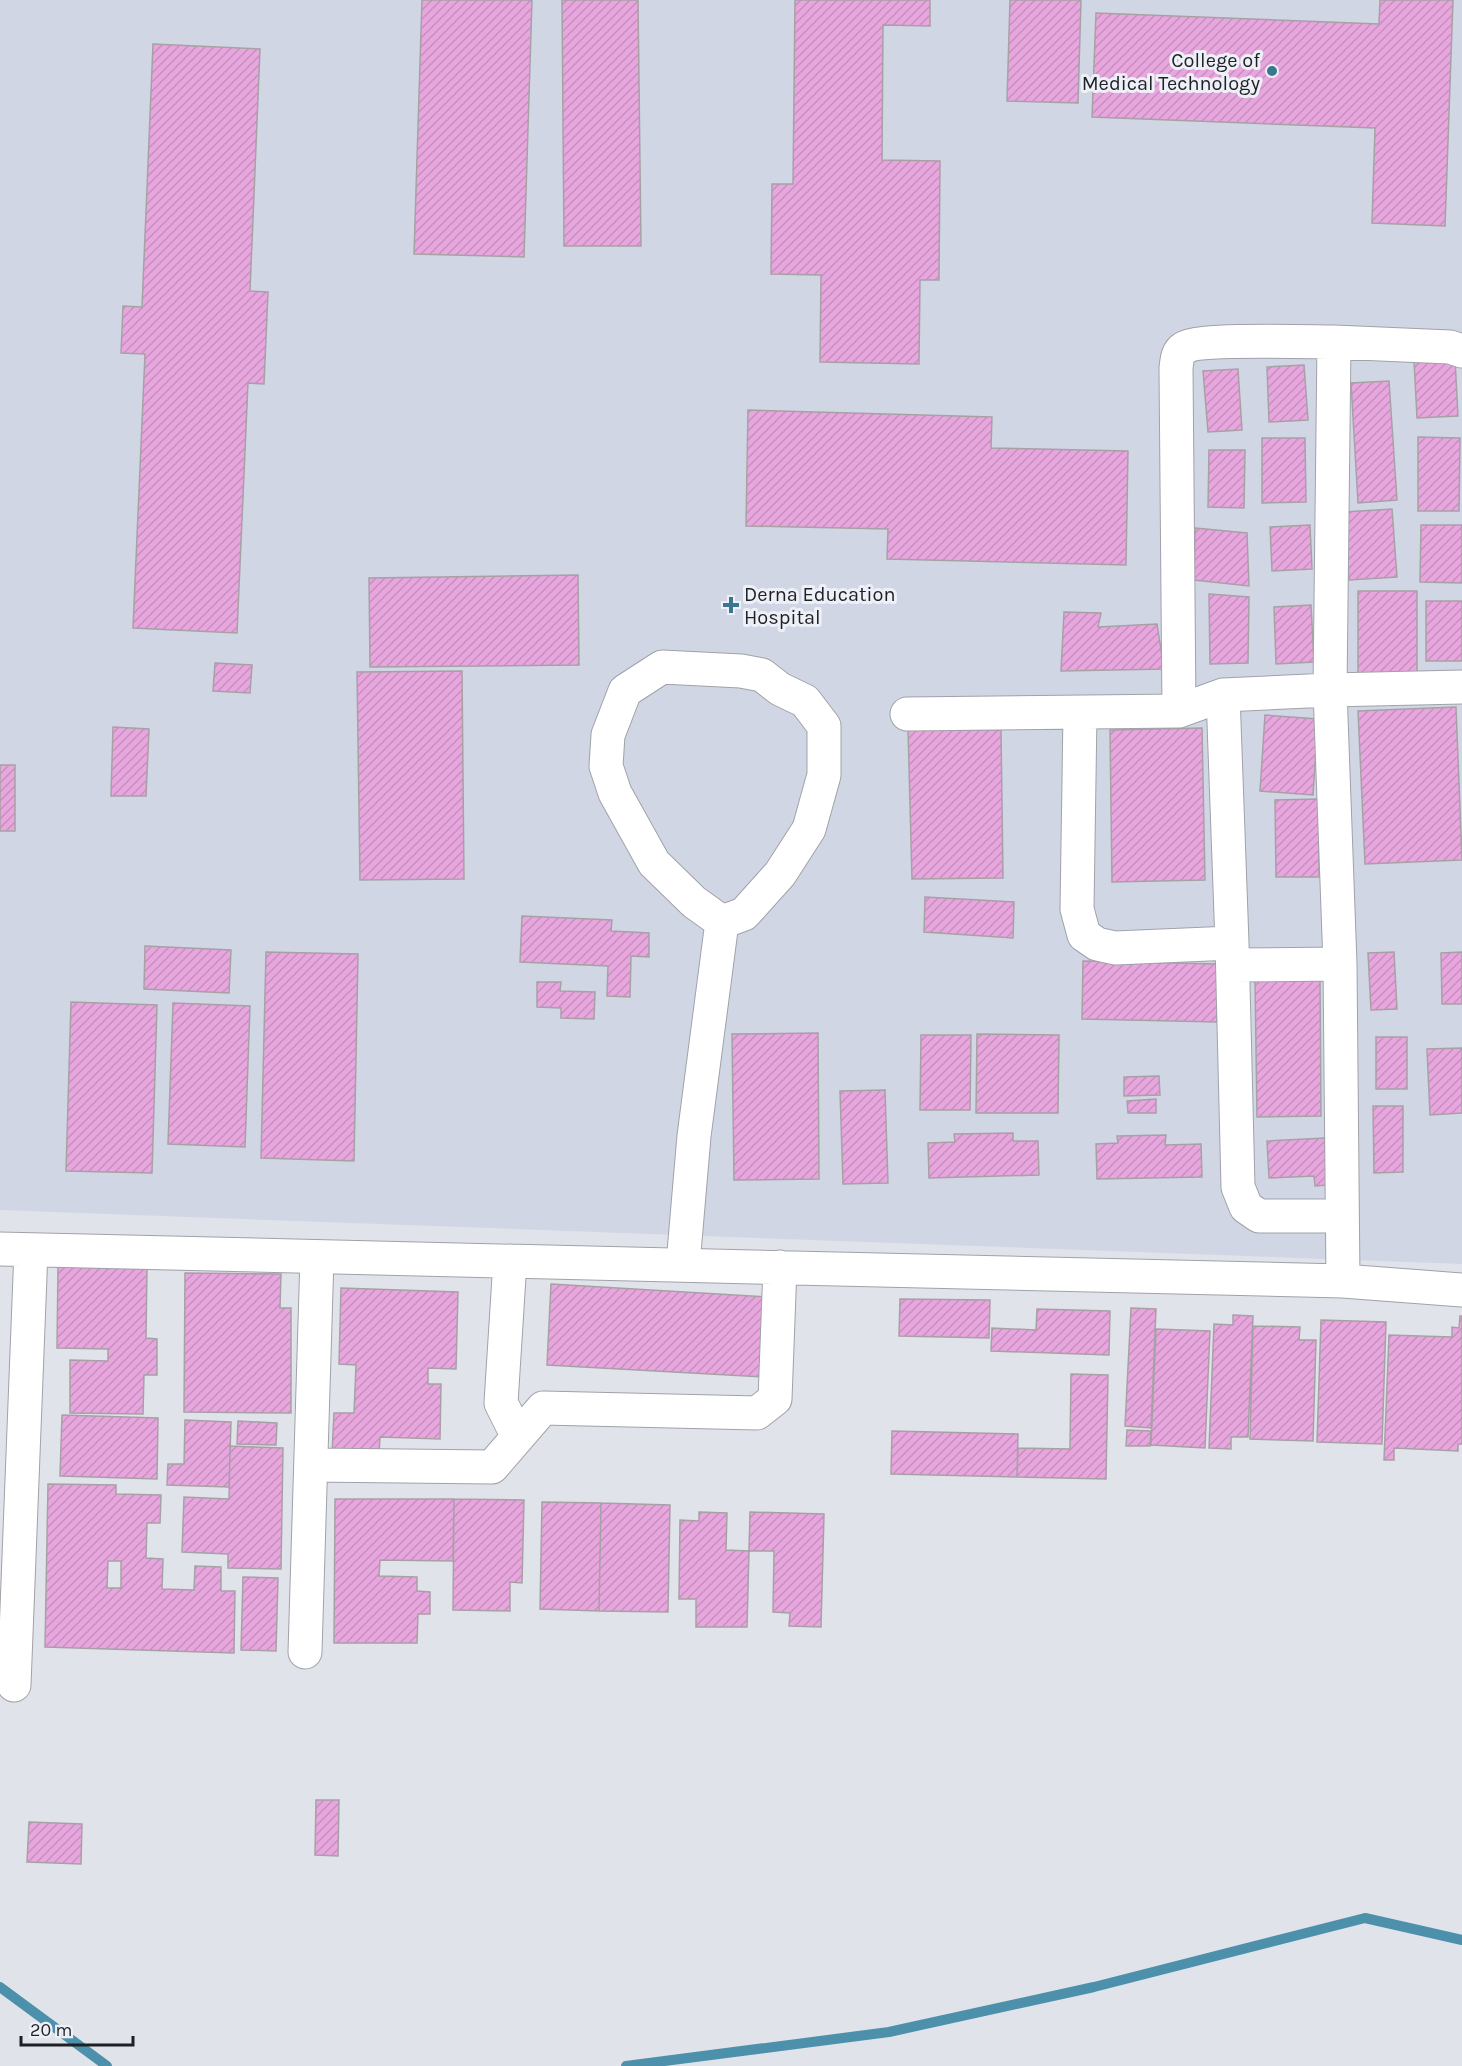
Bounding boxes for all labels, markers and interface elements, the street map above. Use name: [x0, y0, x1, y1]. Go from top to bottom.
place label: College of Medical Technology: [1082, 49, 1260, 95]
marker: College of Medical Technology: [1265, 64, 1279, 78]
place label: Derna Education Hospital: [744, 583, 896, 629]
marker: Derna Education Hospital: [722, 596, 740, 614]
scale bar: [21, 2009, 134, 2047]
text: 20 m: [30, 2019, 72, 2041]

